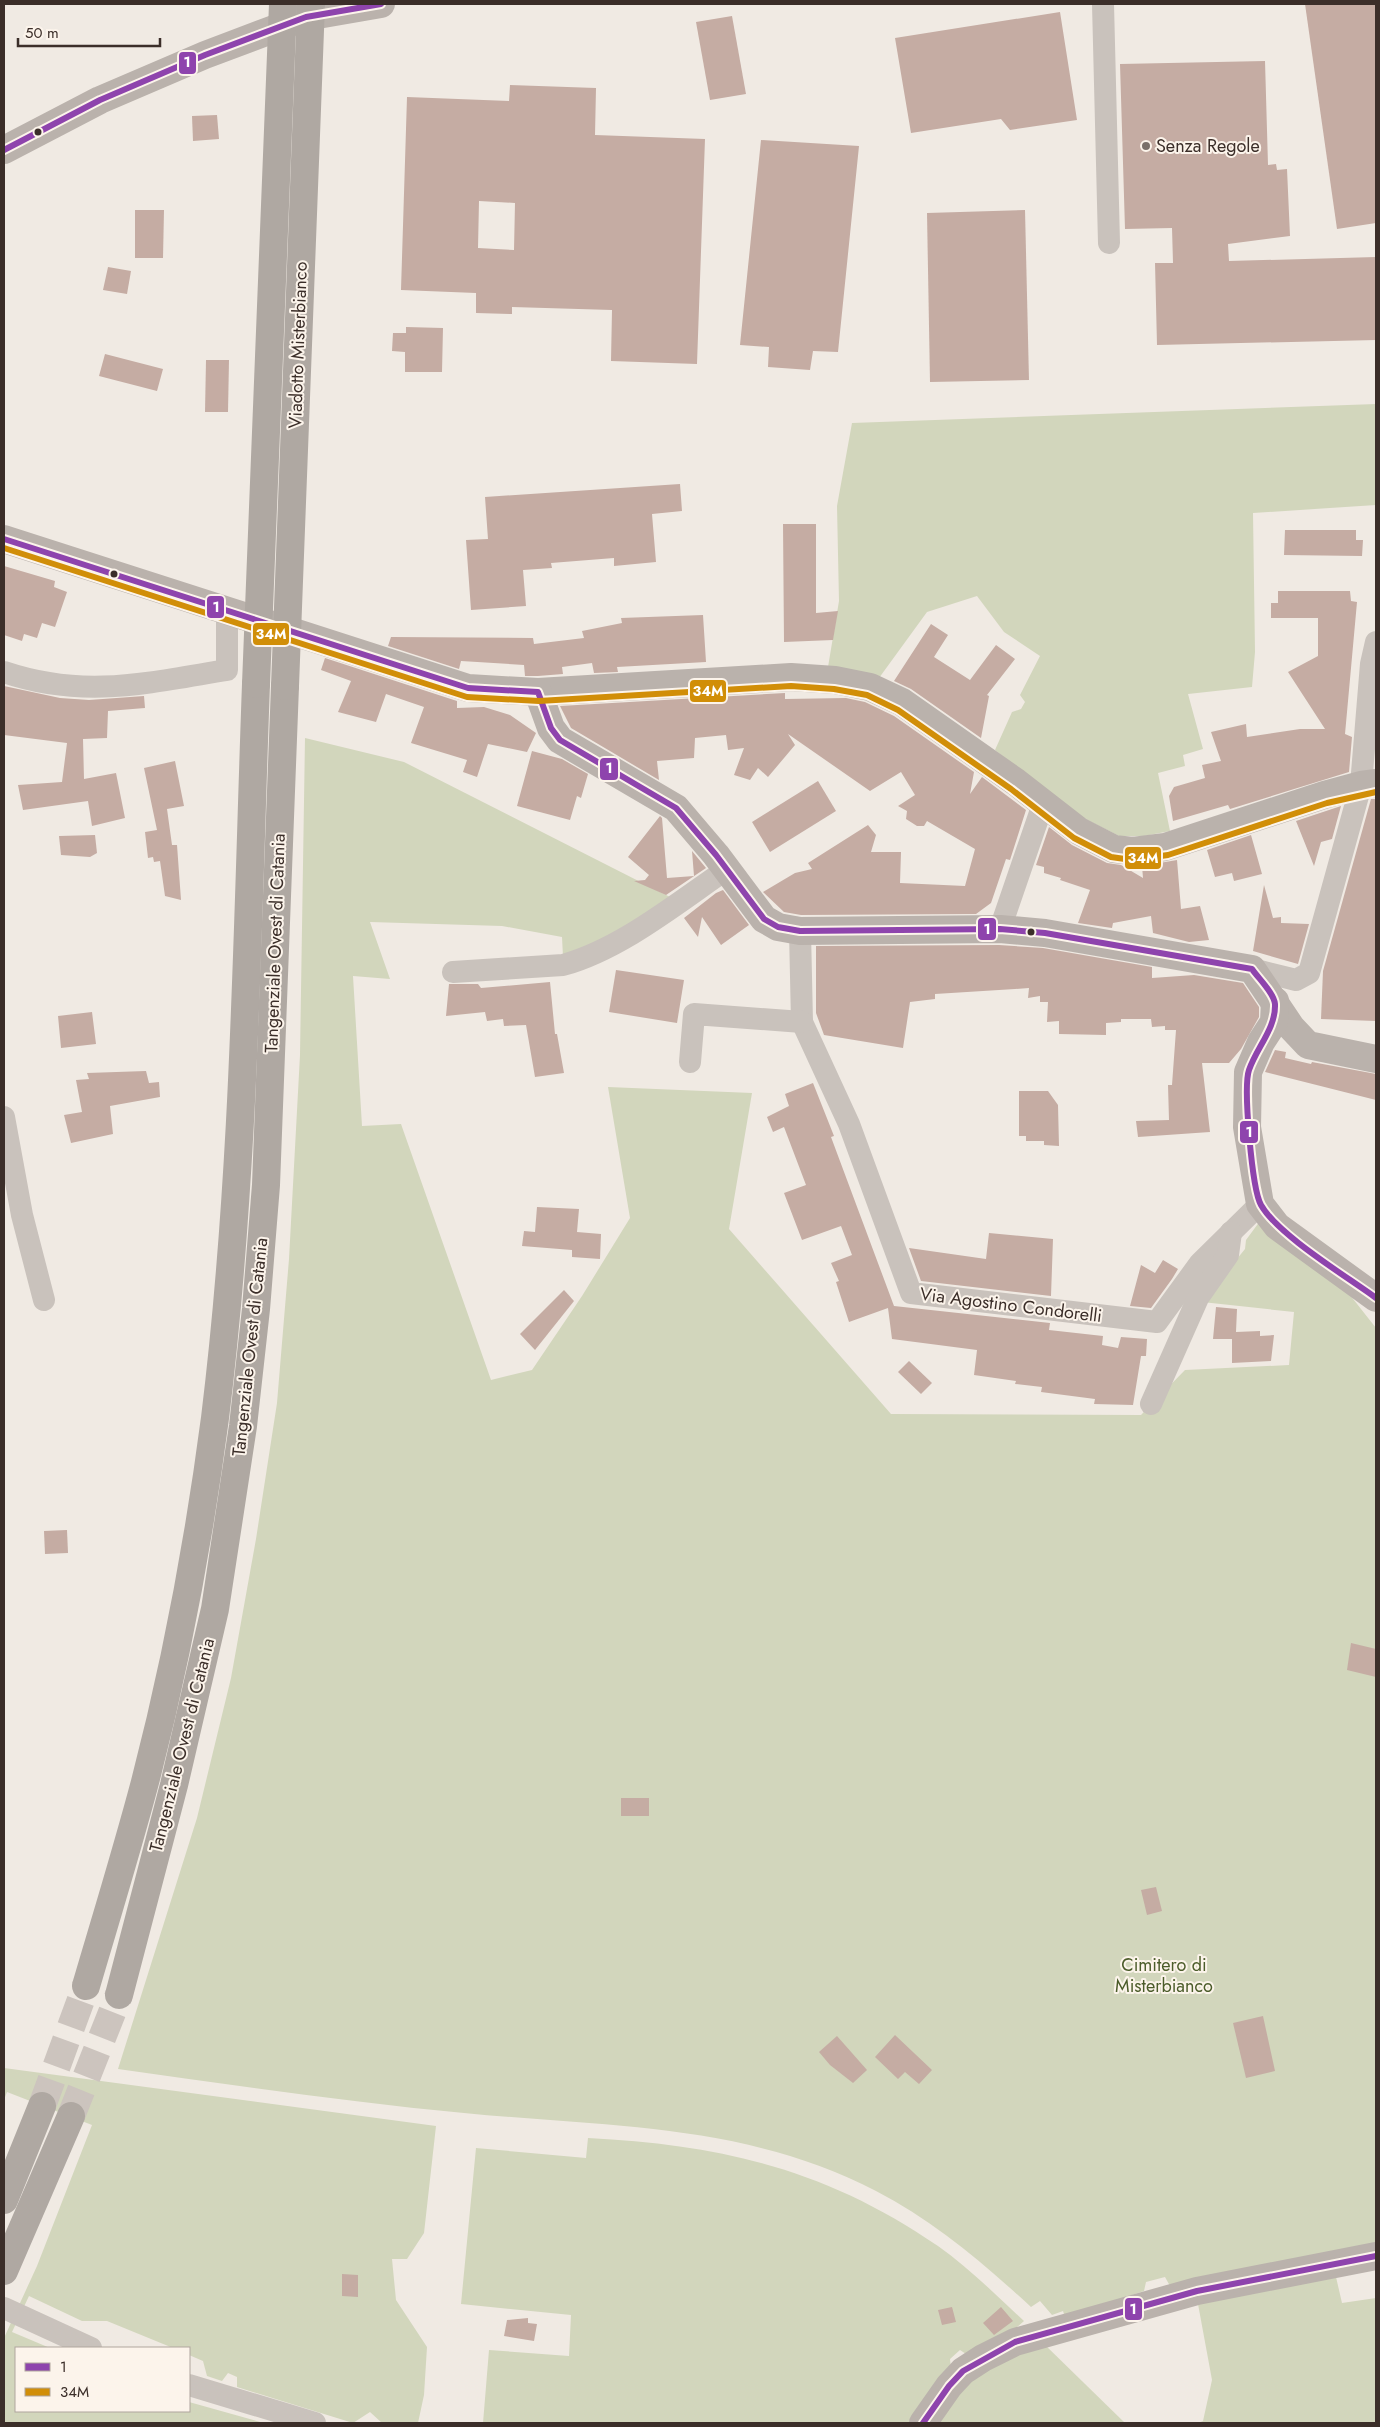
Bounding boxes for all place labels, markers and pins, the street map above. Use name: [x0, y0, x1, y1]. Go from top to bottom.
unlabelled marker: [33, 127, 43, 137]
place label: Senza Regole: [1156, 133, 1260, 159]
marker: Senza Regole: [1140, 140, 1152, 152]
unlabelled marker: [109, 569, 119, 579]
unlabelled marker: [1026, 927, 1036, 937]

